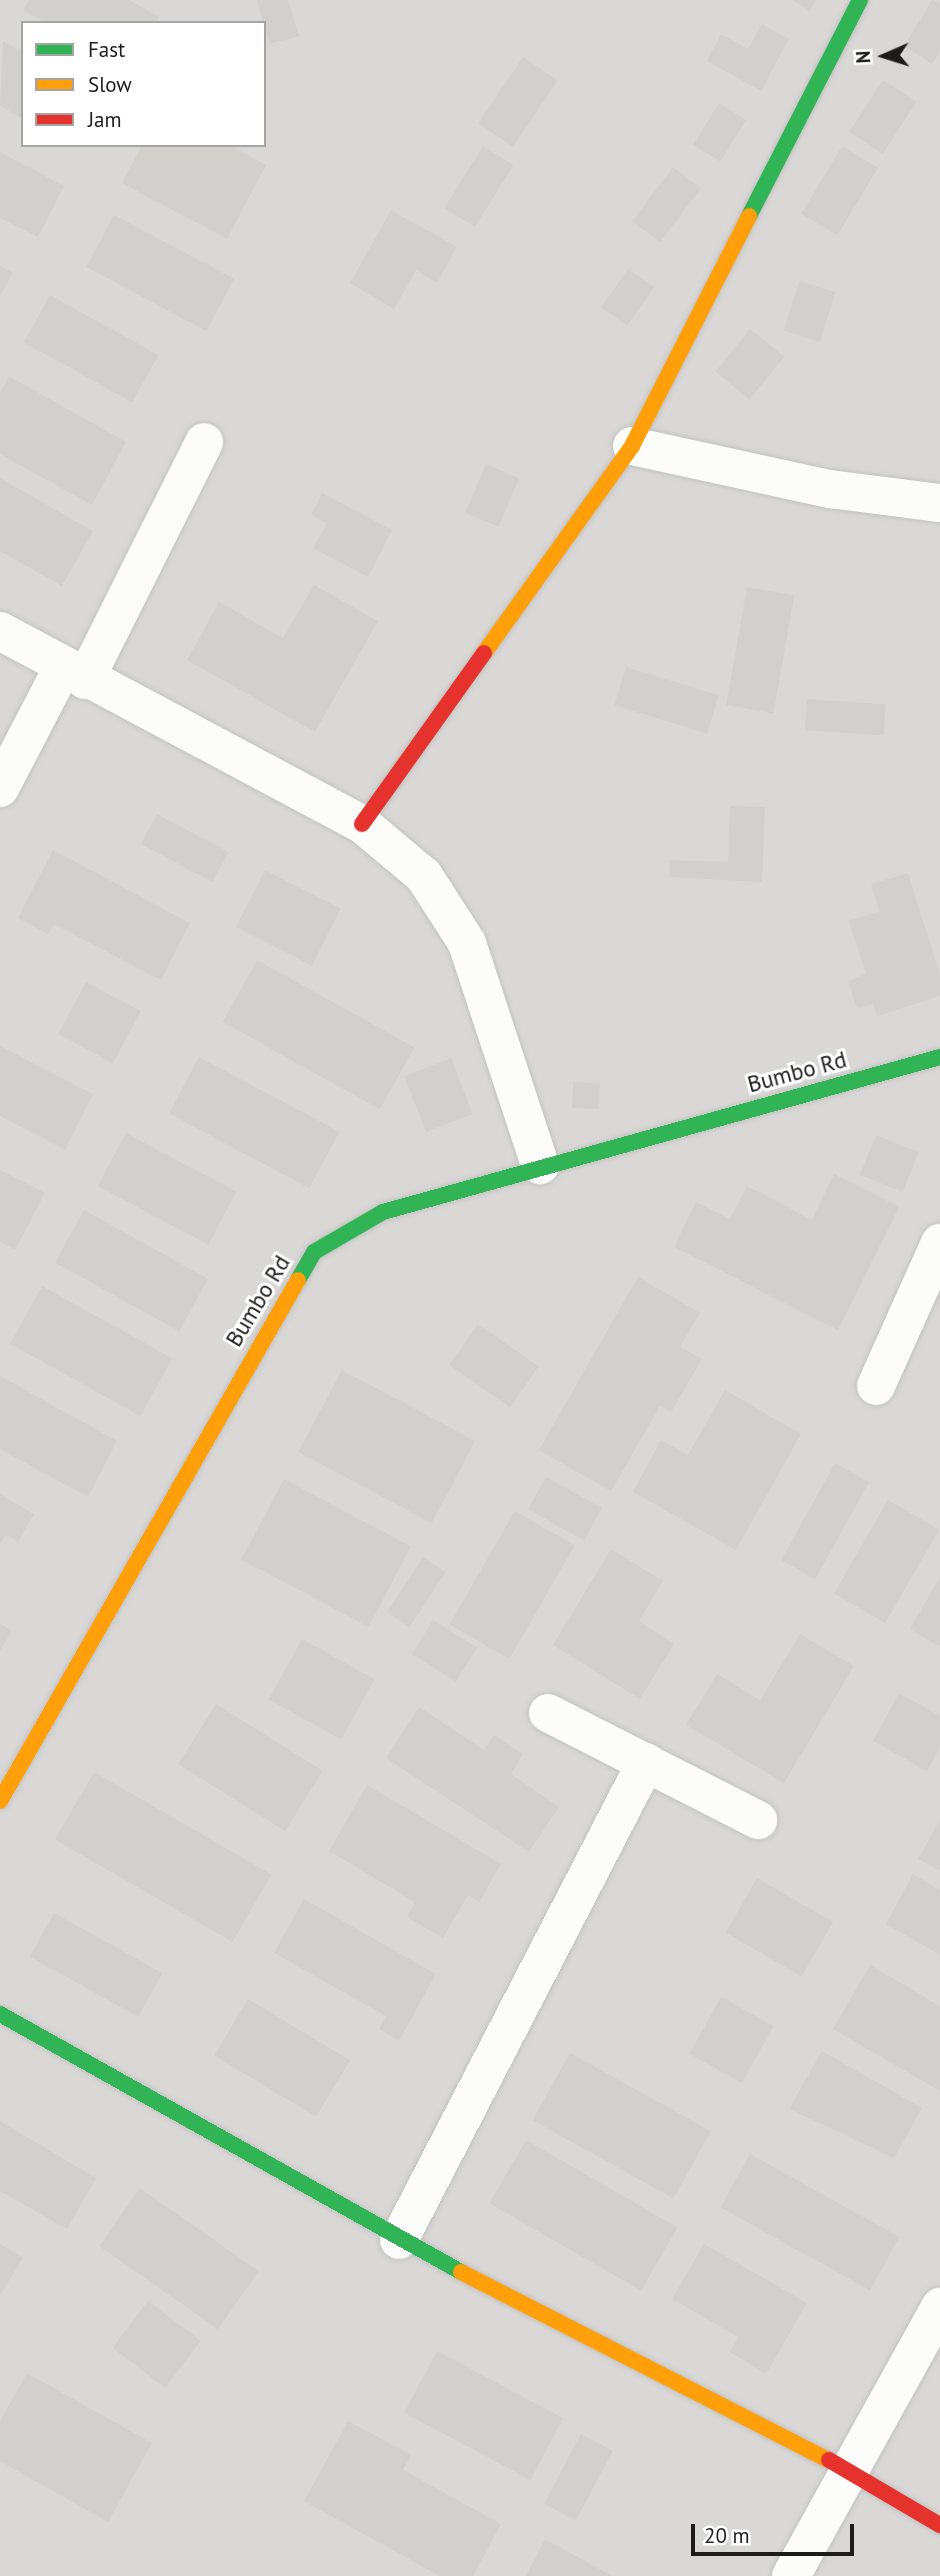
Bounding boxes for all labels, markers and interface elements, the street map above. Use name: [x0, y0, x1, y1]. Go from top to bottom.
legend: [21, 21, 266, 147]
north arrow: [849, 21, 919, 91]
text: Fast: [88, 36, 125, 63]
text: N: [851, 50, 875, 64]
text: Slow: [88, 71, 132, 98]
text: Jam: [88, 106, 122, 133]
street label: Bumbo Rd: [744, 1046, 850, 1098]
street label: Bumbo Rd: [220, 1250, 296, 1352]
scale bar: [695, 2510, 858, 2554]
text: 20 m: [704, 2522, 750, 2549]

